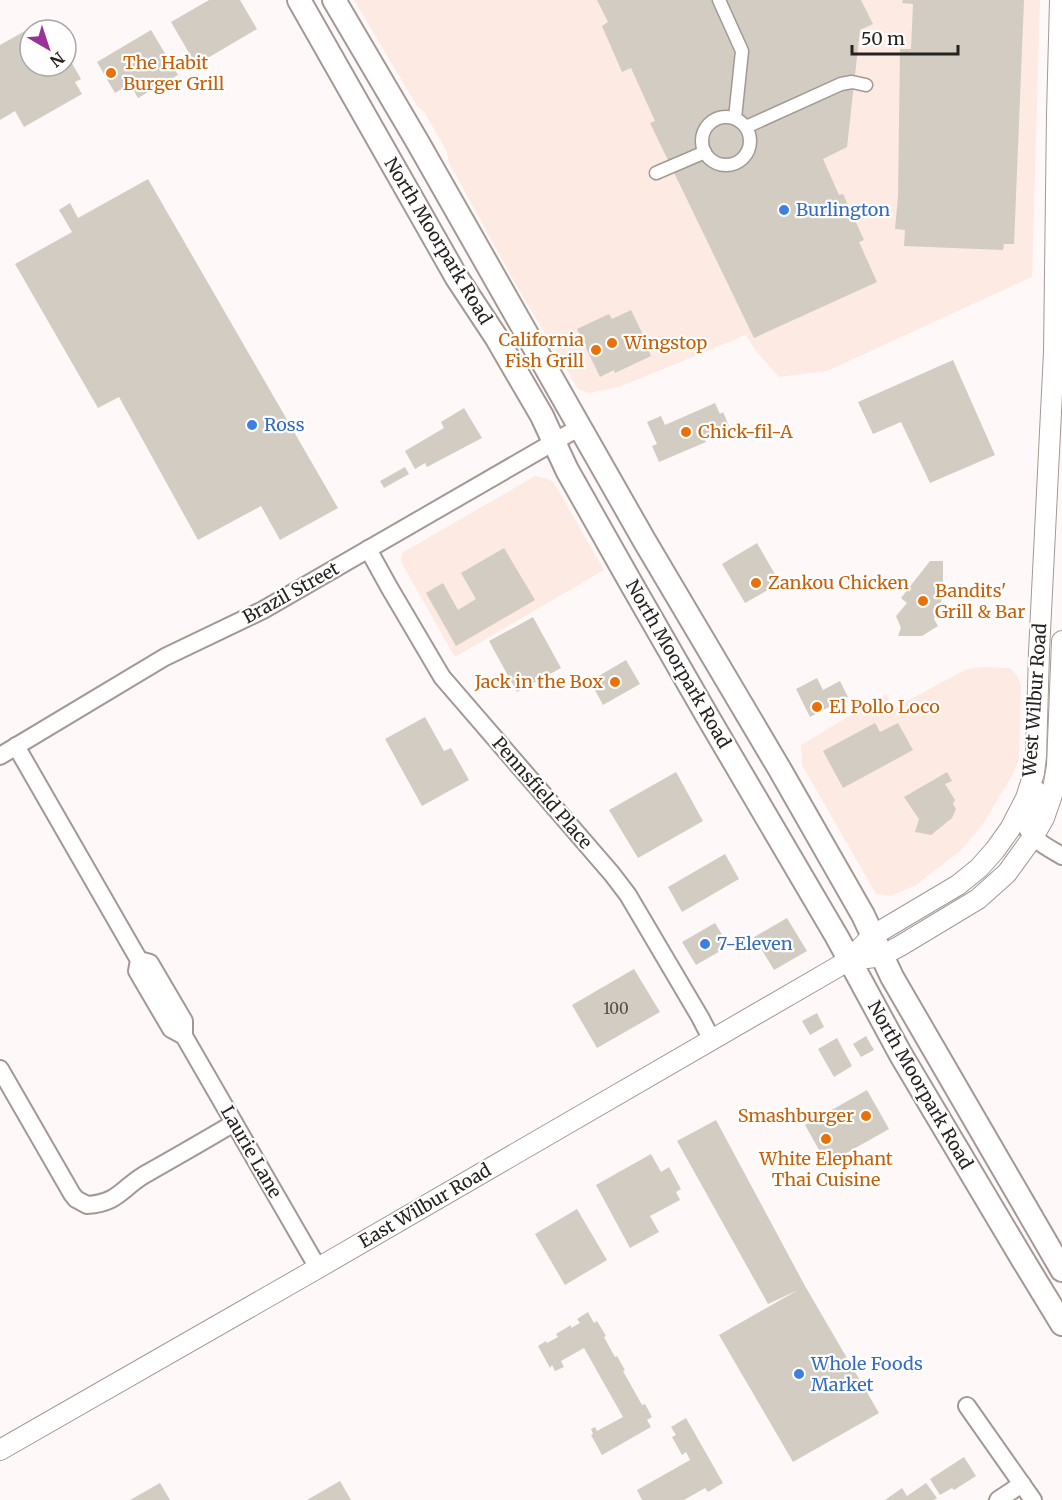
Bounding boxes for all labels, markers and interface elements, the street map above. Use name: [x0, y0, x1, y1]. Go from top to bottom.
north arrow: [18, 18, 78, 78]
scale bar: [852, 18, 958, 56]
text: 50 m: [861, 27, 905, 50]
text: N: [46, 48, 69, 72]
place label: The Habit Burger Grill: [123, 51, 225, 95]
marker: The Habit Burger Grill: [104, 66, 118, 80]
street label: North Moorpark Road: [379, 153, 497, 328]
place label: Burlington: [796, 198, 890, 221]
marker: Burlington: [777, 203, 791, 217]
place label: California Fish Grill: [499, 328, 584, 372]
place label: Wingstop: [623, 331, 707, 354]
marker: Wingstop: [605, 336, 619, 350]
marker: California Fish Grill: [589, 343, 603, 357]
place label: Ross: [264, 413, 305, 436]
marker: Ross: [245, 418, 259, 432]
place label: Chick-fil-A: [698, 420, 793, 443]
marker: Chick-fil-A: [679, 425, 693, 439]
street label: Brazil Street: [239, 557, 343, 628]
place label: Zankou Chicken: [768, 571, 909, 594]
street label: North Moorpark Road: [621, 575, 736, 752]
marker: Zankou Chicken: [749, 576, 763, 590]
place label: Bandits' Grill & Bar: [935, 579, 1025, 623]
marker: Bandits' Grill & Bar: [916, 594, 930, 608]
street label: West Wilbur Road: [1018, 622, 1051, 779]
place label: Jack in the Box: [474, 670, 603, 693]
marker: Jack in the Box: [608, 675, 622, 689]
place label: El Pollo Loco: [829, 695, 940, 718]
marker: El Pollo Loco: [810, 700, 824, 714]
street label: Pennsfield Place: [487, 732, 597, 853]
place label: 7-Eleven: [717, 932, 793, 955]
marker: 7-Eleven: [698, 937, 712, 951]
street label: North Moorpark Road: [863, 996, 978, 1173]
house number: 100: [603, 999, 629, 1018]
street label: Laurie Lane: [216, 1102, 287, 1202]
place label: Smashburger: [738, 1104, 854, 1127]
marker: Smashburger: [859, 1109, 873, 1123]
marker: White Elephant Thai Cuisine: [819, 1132, 833, 1146]
place label: White Elephant Thai Cuisine: [758, 1147, 893, 1191]
street label: East Wilbur Road: [354, 1158, 495, 1253]
place label: Whole Foods Market: [810, 1352, 923, 1396]
marker: Whole Foods Market: [792, 1367, 806, 1381]

